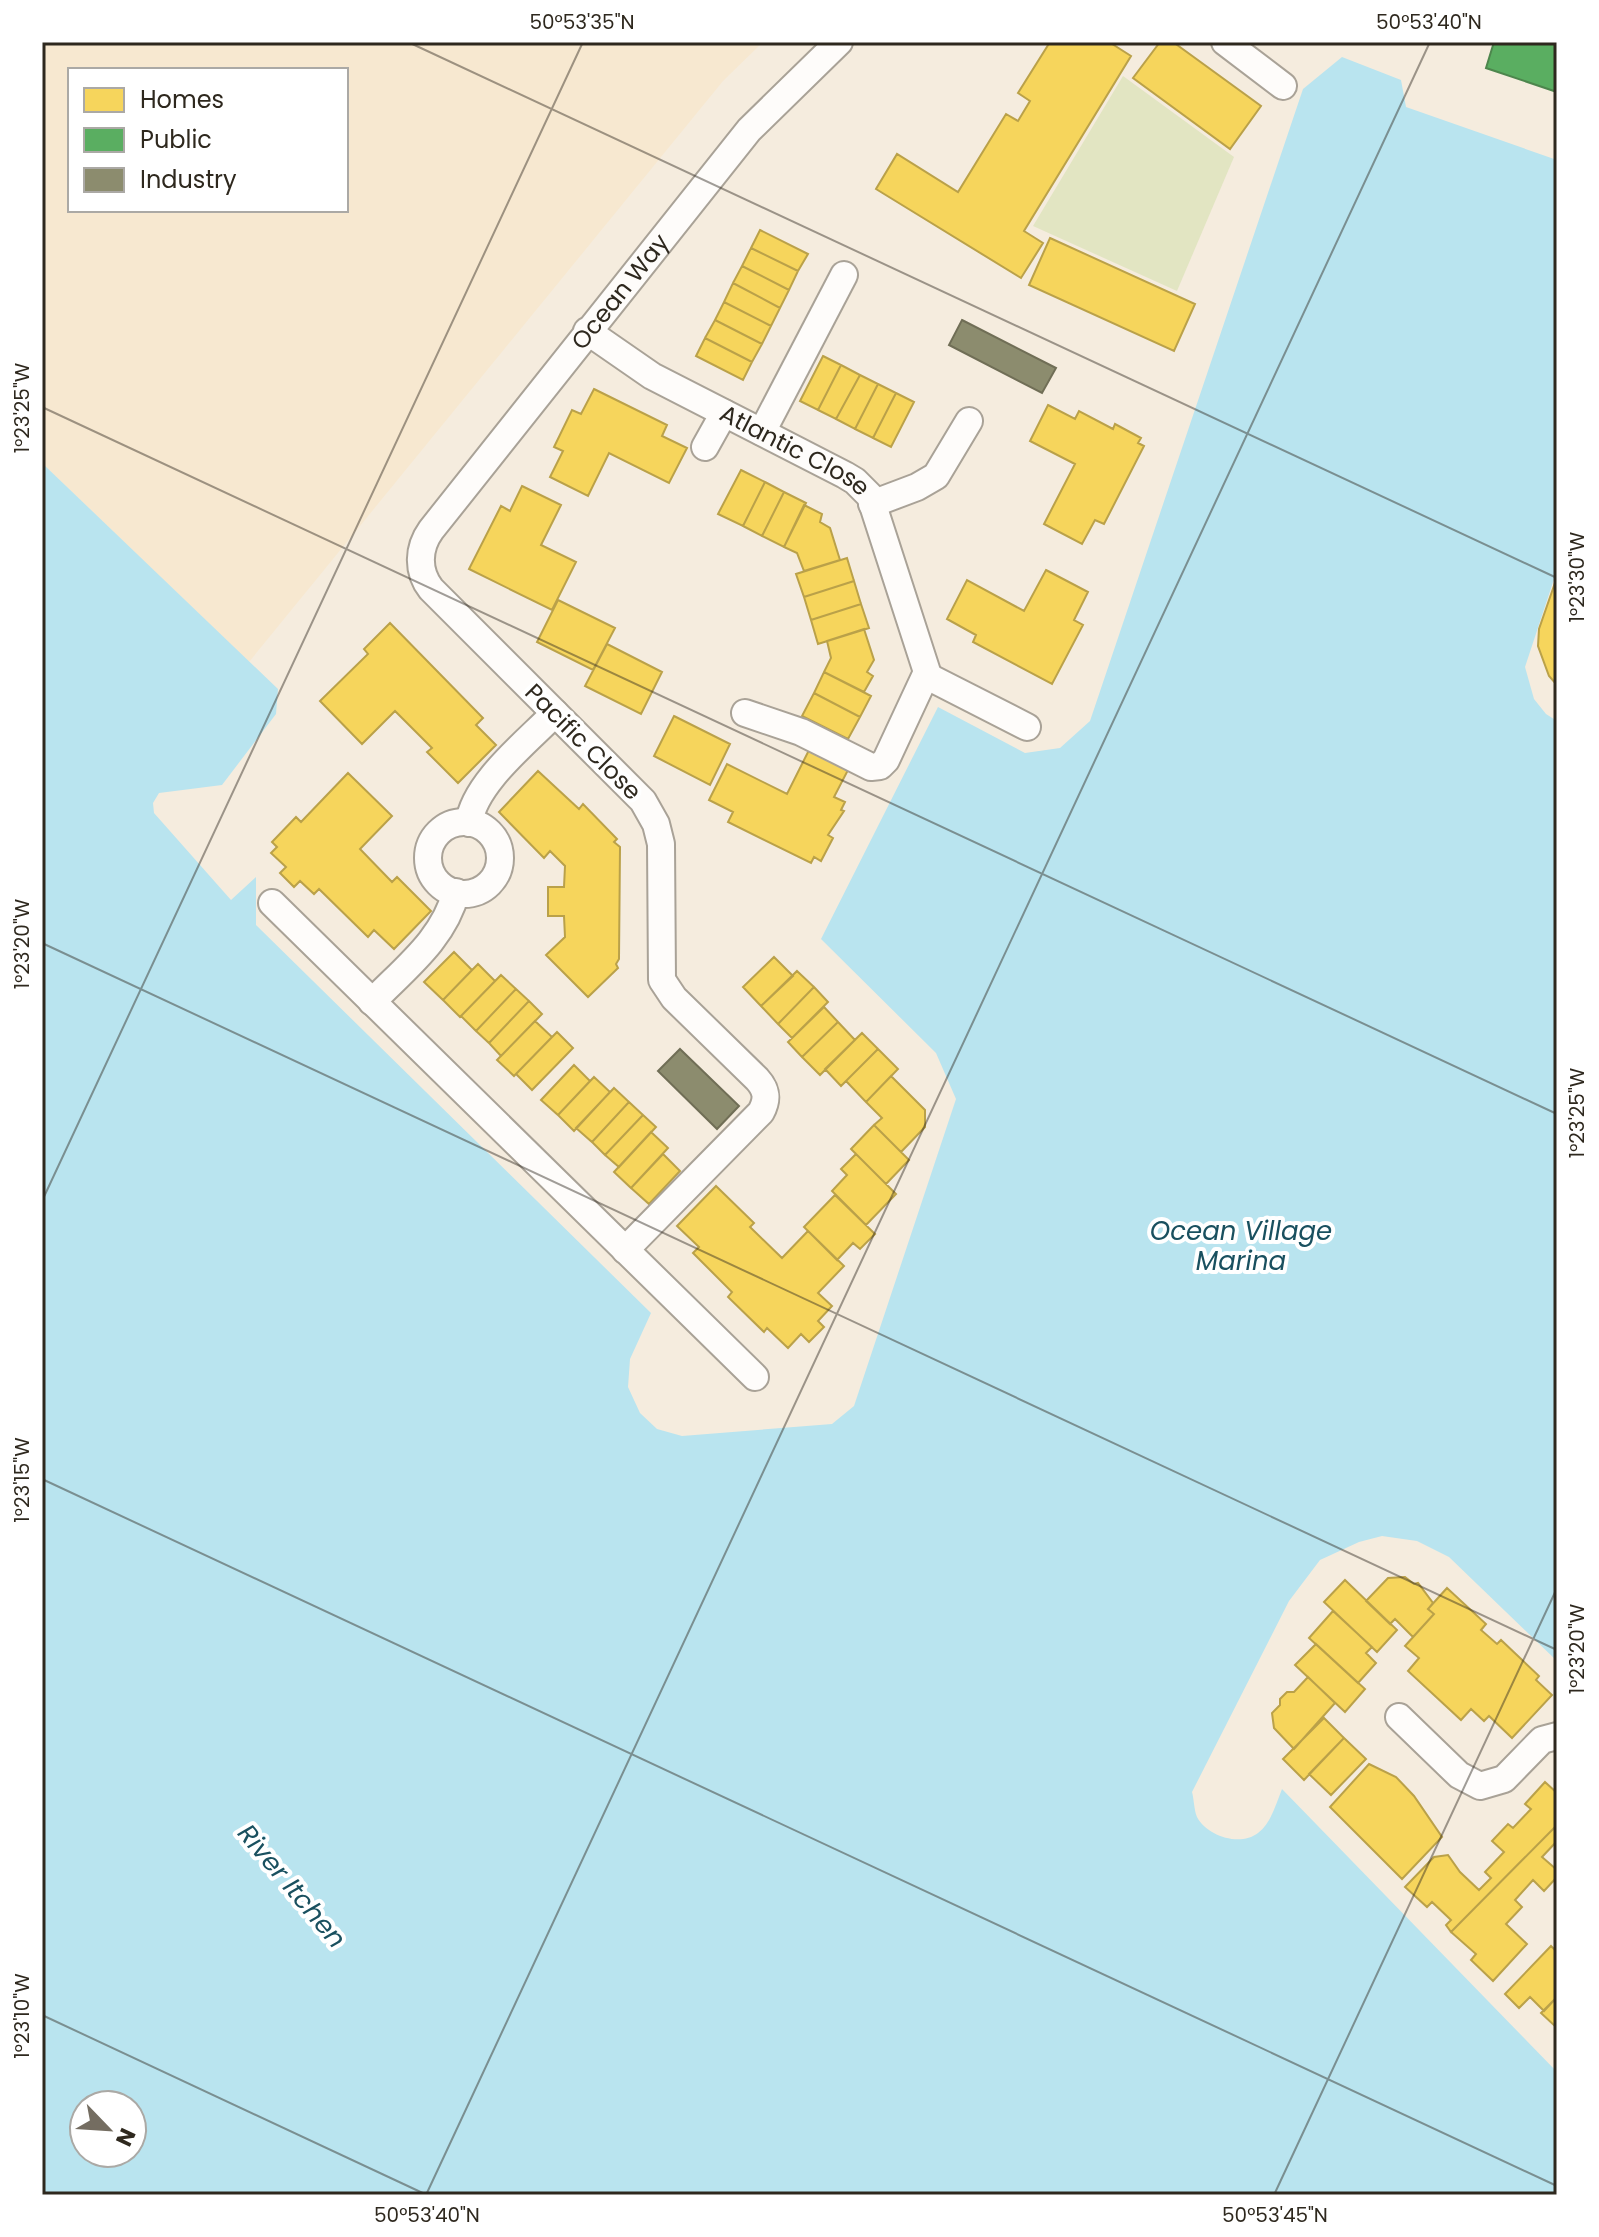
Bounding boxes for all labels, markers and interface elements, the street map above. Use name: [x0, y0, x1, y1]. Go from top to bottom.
text: 50°53'35"N: [529, 8, 635, 36]
text: 50°53'40"N: [1376, 8, 1482, 36]
legend: [68, 68, 348, 212]
text: Homes: [140, 83, 224, 116]
text: Public: [140, 123, 212, 156]
text: Industry: [140, 163, 237, 196]
street label: Ocean Way: [564, 226, 677, 356]
text: 1°23'25"W: [8, 362, 36, 453]
street label: Atlantic Close: [714, 397, 878, 503]
text: 1°23'30"W: [1563, 531, 1591, 622]
street label: Pacific Close: [518, 676, 649, 807]
text: 1°23'20"W: [8, 898, 36, 989]
text: 1°23'25"W: [1563, 1067, 1591, 1158]
water label: Ocean Village Marina: [1150, 1213, 1332, 1279]
text: 1°23'15"W: [8, 1437, 36, 1523]
text: 1°23'20"W: [1563, 1603, 1591, 1694]
water label: River Itchen: [230, 1816, 354, 1956]
text: 1°23'10"W: [8, 1973, 36, 2059]
north arrow: [68, 2089, 148, 2169]
text: N: [108, 2123, 143, 2151]
text: 50°53'40"N: [374, 2201, 480, 2229]
text: 50°53'45"N: [1222, 2201, 1328, 2229]

